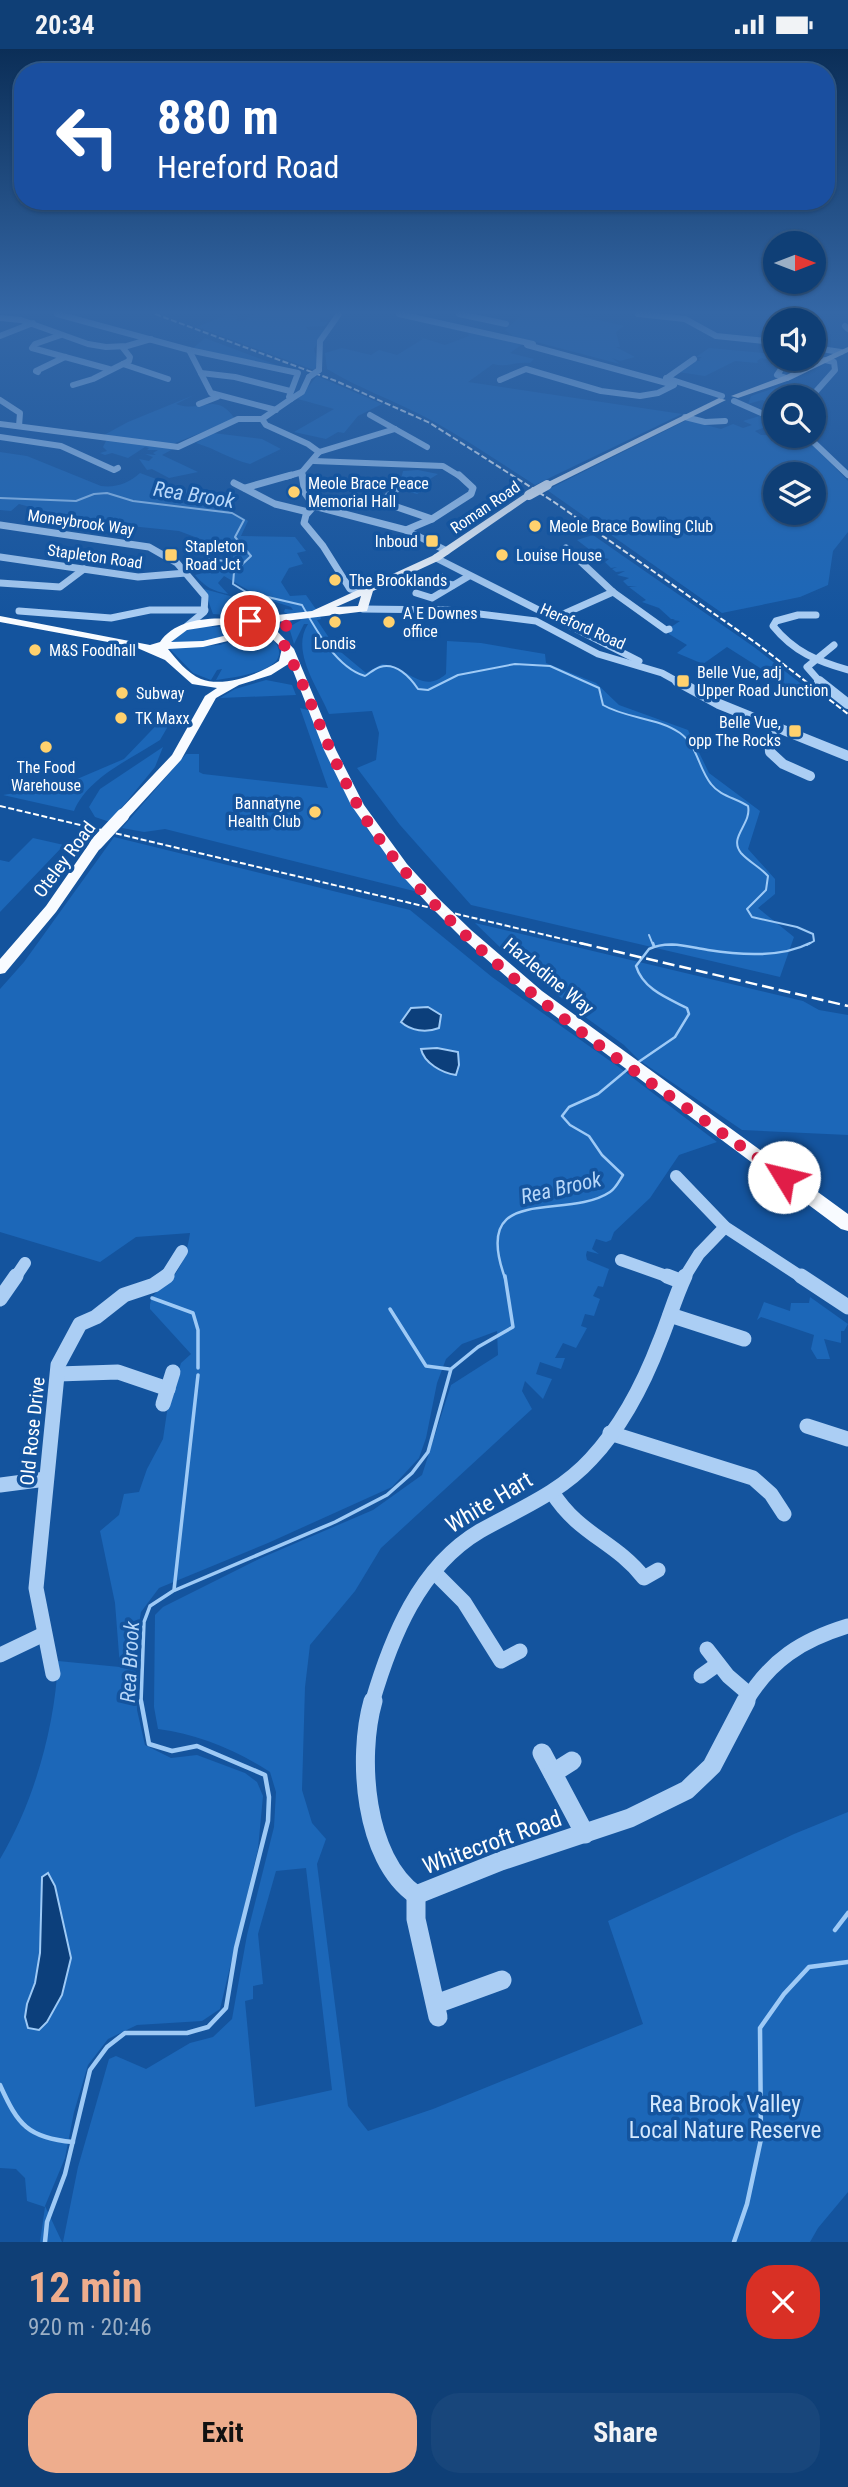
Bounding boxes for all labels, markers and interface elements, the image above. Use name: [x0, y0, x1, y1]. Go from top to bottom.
text: 20:34: [35, 10, 95, 40]
text: 880 m: [157, 89, 279, 146]
icon: left: [42, 91, 133, 182]
text: Hereford Road: [157, 148, 339, 186]
north arrow: [763, 231, 826, 294]
map controls: [763, 231, 826, 525]
button: sound: [763, 308, 826, 371]
button: search: [763, 385, 826, 448]
button: layers: [763, 462, 826, 525]
place label: Meole Brace Peace Memorial Hall: [308, 474, 429, 511]
water label: Rea Brook: [152, 477, 237, 513]
street label: Roman Road: [447, 477, 524, 538]
marker: Meole Brace Peace Memorial Hall: [286, 484, 302, 500]
street label: Moneybrook Way: [26, 506, 136, 539]
place label: Meole Brace Bowling Club: [549, 517, 713, 536]
marker: Meole Brace Bowling Club: [527, 518, 543, 534]
place label: Inboud: [375, 532, 418, 551]
marker: Inboud: [424, 533, 440, 549]
place label: Stapleton Road Jct: [185, 537, 245, 574]
street label: Stapleton Road: [46, 540, 144, 573]
place label: Louise House: [516, 546, 602, 565]
marker: Stapleton Road Jct: [163, 547, 179, 563]
marker: Louise House: [494, 547, 510, 563]
place label: The Brooklands: [349, 571, 447, 590]
marker: The Brooklands: [327, 572, 343, 588]
pin: [220, 591, 280, 651]
street label: Hereford Road: [537, 599, 628, 654]
icon: arrive: [231, 602, 269, 640]
place label: A E Downes office: [403, 604, 478, 641]
marker: Londis: [327, 614, 343, 630]
marker: A E Downes office: [381, 614, 397, 630]
place label: Londis: [314, 634, 356, 653]
place label: M&S Foodhall: [49, 641, 136, 660]
marker: M&S Foodhall: [27, 642, 43, 658]
place label: Belle Vue, adj Upper Road Junction: [697, 663, 828, 700]
marker: Belle Vue, adj Upper Road Junction: [675, 673, 691, 689]
place label: Subway: [136, 684, 185, 703]
marker: Subway: [114, 685, 130, 701]
place label: TK Maxx: [135, 709, 190, 728]
marker: TK Maxx: [113, 710, 129, 726]
place label: Belle Vue, opp The Rocks: [688, 713, 781, 750]
marker: Belle Vue, opp The Rocks: [787, 723, 803, 739]
marker: The Food Warehouse: [38, 739, 54, 755]
place label: The Food Warehouse: [11, 758, 81, 795]
place label: Bannatyne Health Club: [228, 794, 301, 831]
marker: Bannatyne Health Club: [307, 804, 323, 820]
street label: Oteley Road: [28, 817, 101, 902]
street label: Hazledine Way: [499, 933, 599, 1020]
position arrow: [747, 1140, 821, 1214]
water label: Rea Brook: [519, 1167, 604, 1209]
street label: Old Rose Drive: [15, 1376, 50, 1486]
street label: White Hart: [441, 1466, 538, 1539]
water label: Rea Brook: [116, 1620, 144, 1703]
street label: Whitecroft Road: [419, 1805, 565, 1880]
park label: Rea Brook Valley Local Nature Reserve: [629, 2091, 821, 2144]
text: 12 min: [28, 2263, 143, 2312]
button: close: [746, 2265, 820, 2339]
text: 920 m · 20:46: [28, 2314, 152, 2341]
button: Exit: [28, 2393, 417, 2473]
button: Share: [431, 2393, 820, 2473]

